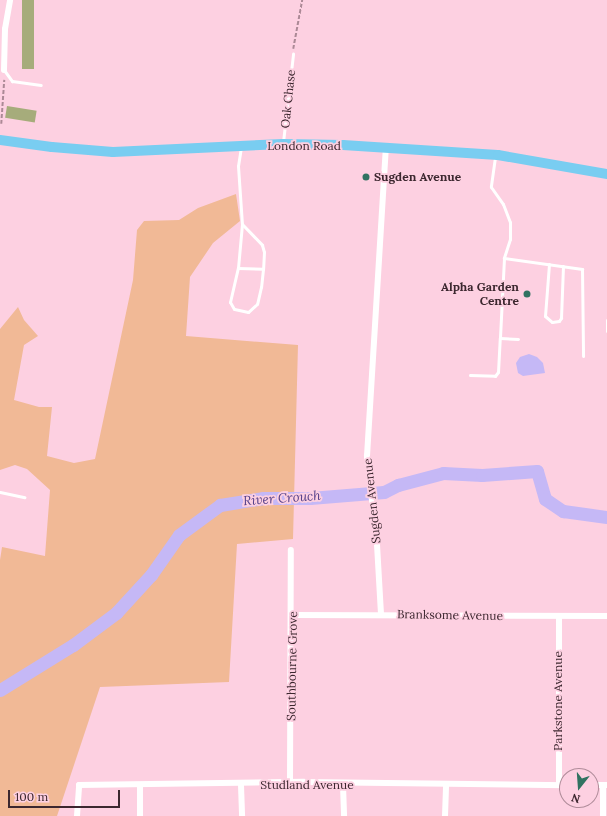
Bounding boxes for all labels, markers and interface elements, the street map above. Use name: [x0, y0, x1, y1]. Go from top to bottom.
street label: Oak Chase: [278, 69, 298, 129]
street label: London Road: [267, 139, 341, 153]
place label: Sugden Avenue: [374, 170, 461, 184]
marker: Sugden Avenue: [361, 172, 371, 182]
place label: Alpha Garden Centre: [441, 280, 519, 308]
marker: Alpha Garden Centre: [522, 289, 532, 299]
street label: Sugden Avenue: [360, 458, 384, 544]
water label: River Crouch: [243, 489, 321, 509]
street label: Branksome Avenue: [397, 607, 503, 623]
street label: Southbourne Grove: [284, 611, 300, 721]
street label: Parkstone Avenue: [551, 651, 565, 751]
north arrow: [559, 768, 599, 808]
street label: Studland Avenue: [260, 778, 354, 792]
scale bar: [10, 782, 122, 808]
text: 100 m: [15, 789, 48, 804]
text: N: [570, 791, 582, 806]

